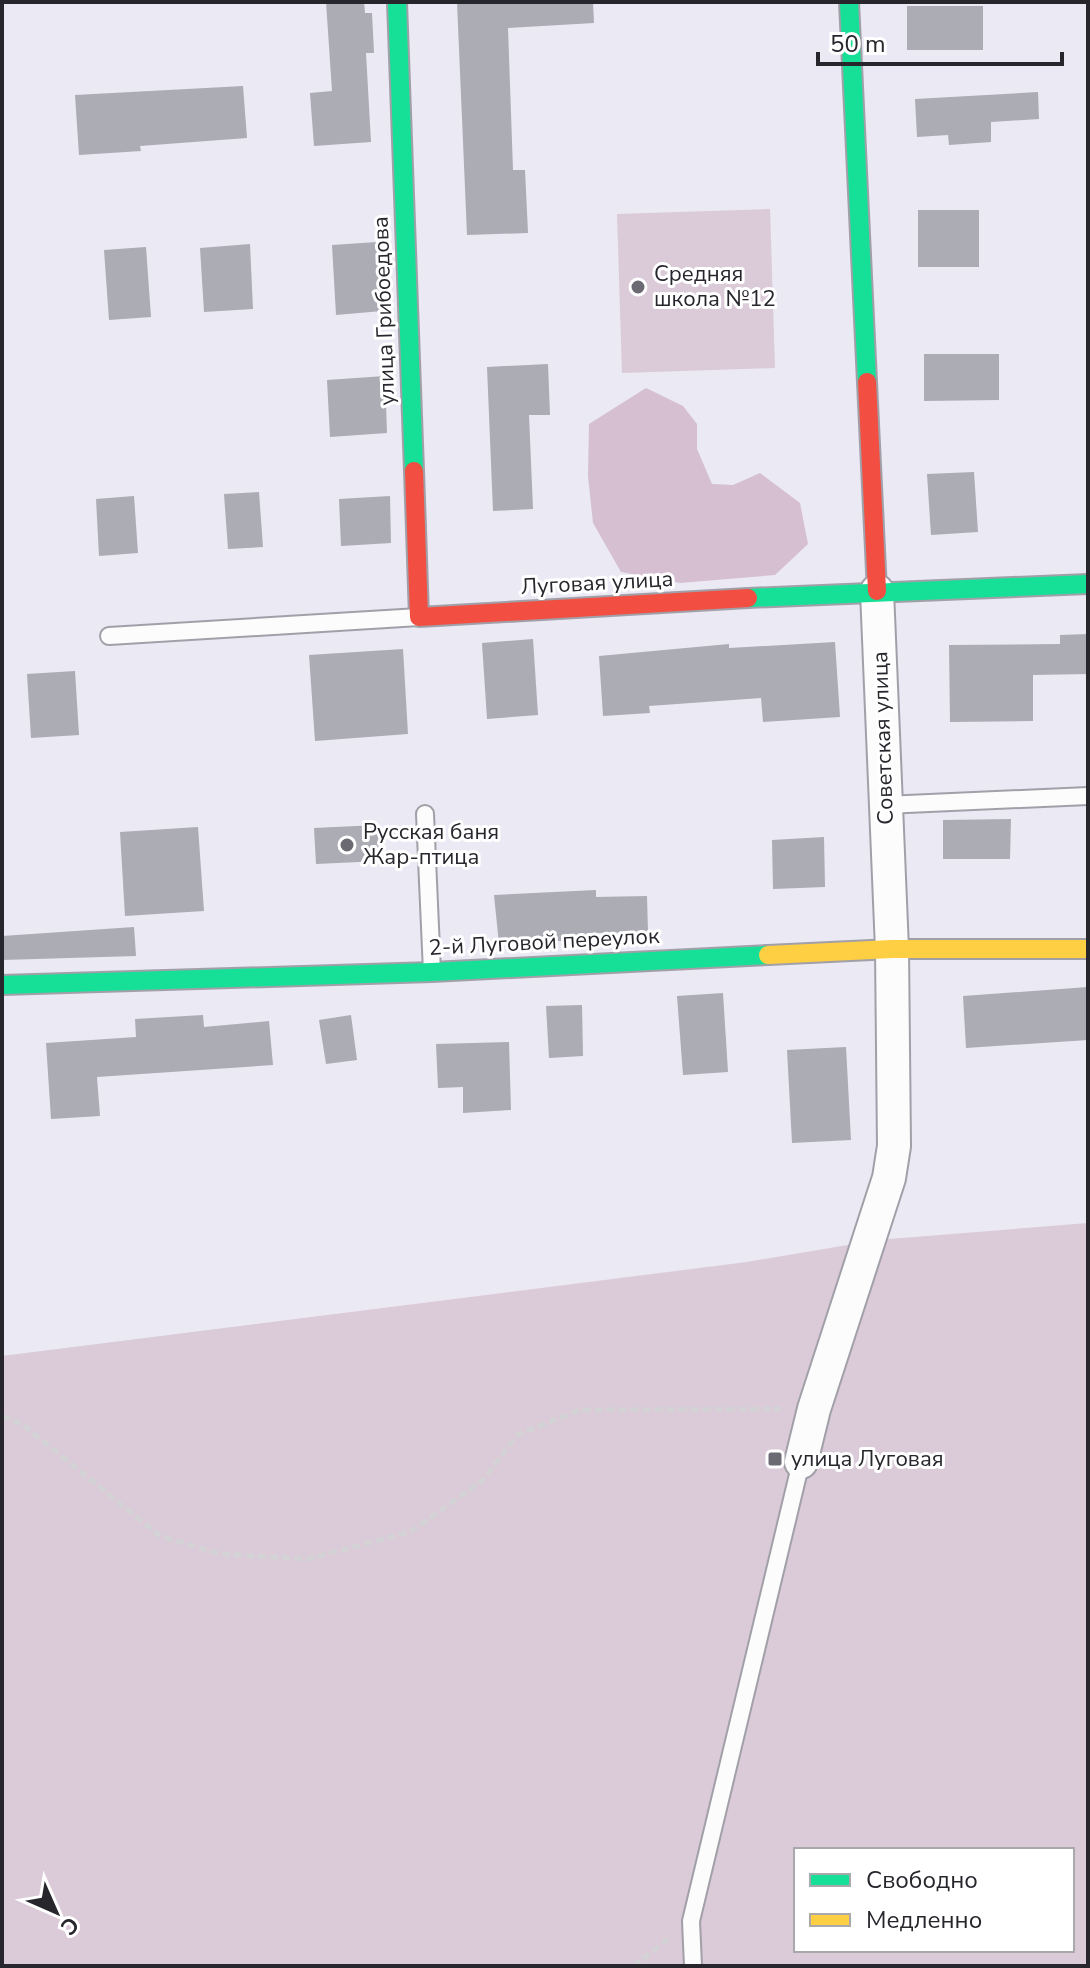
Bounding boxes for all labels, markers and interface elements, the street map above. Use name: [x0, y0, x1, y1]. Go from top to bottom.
scale bar: [818, 16, 1062, 66]
text: 50 m: [830, 28, 886, 60]
street label: улица Грибоедова: [366, 216, 402, 406]
place label: Средняя школа №12: [654, 259, 776, 314]
marker: Средняя школа №12: [629, 278, 647, 296]
street label: Луговая улица: [520, 564, 674, 602]
street label: Советская улица: [865, 651, 901, 825]
place label: Русская баня Жар-птица: [363, 817, 499, 872]
marker: Русская баня Жар-птица: [338, 836, 356, 854]
street label: 2-й Луговой переулок: [428, 921, 661, 963]
place label: улица Луговая: [791, 1444, 944, 1474]
marker: улица Луговая: [766, 1450, 784, 1468]
legend: [794, 1848, 1074, 1952]
text: Свободно: [866, 1864, 978, 1896]
north arrow: [16, 1872, 96, 1952]
text: Медленно: [866, 1904, 982, 1936]
text: С: [54, 1910, 85, 1941]

